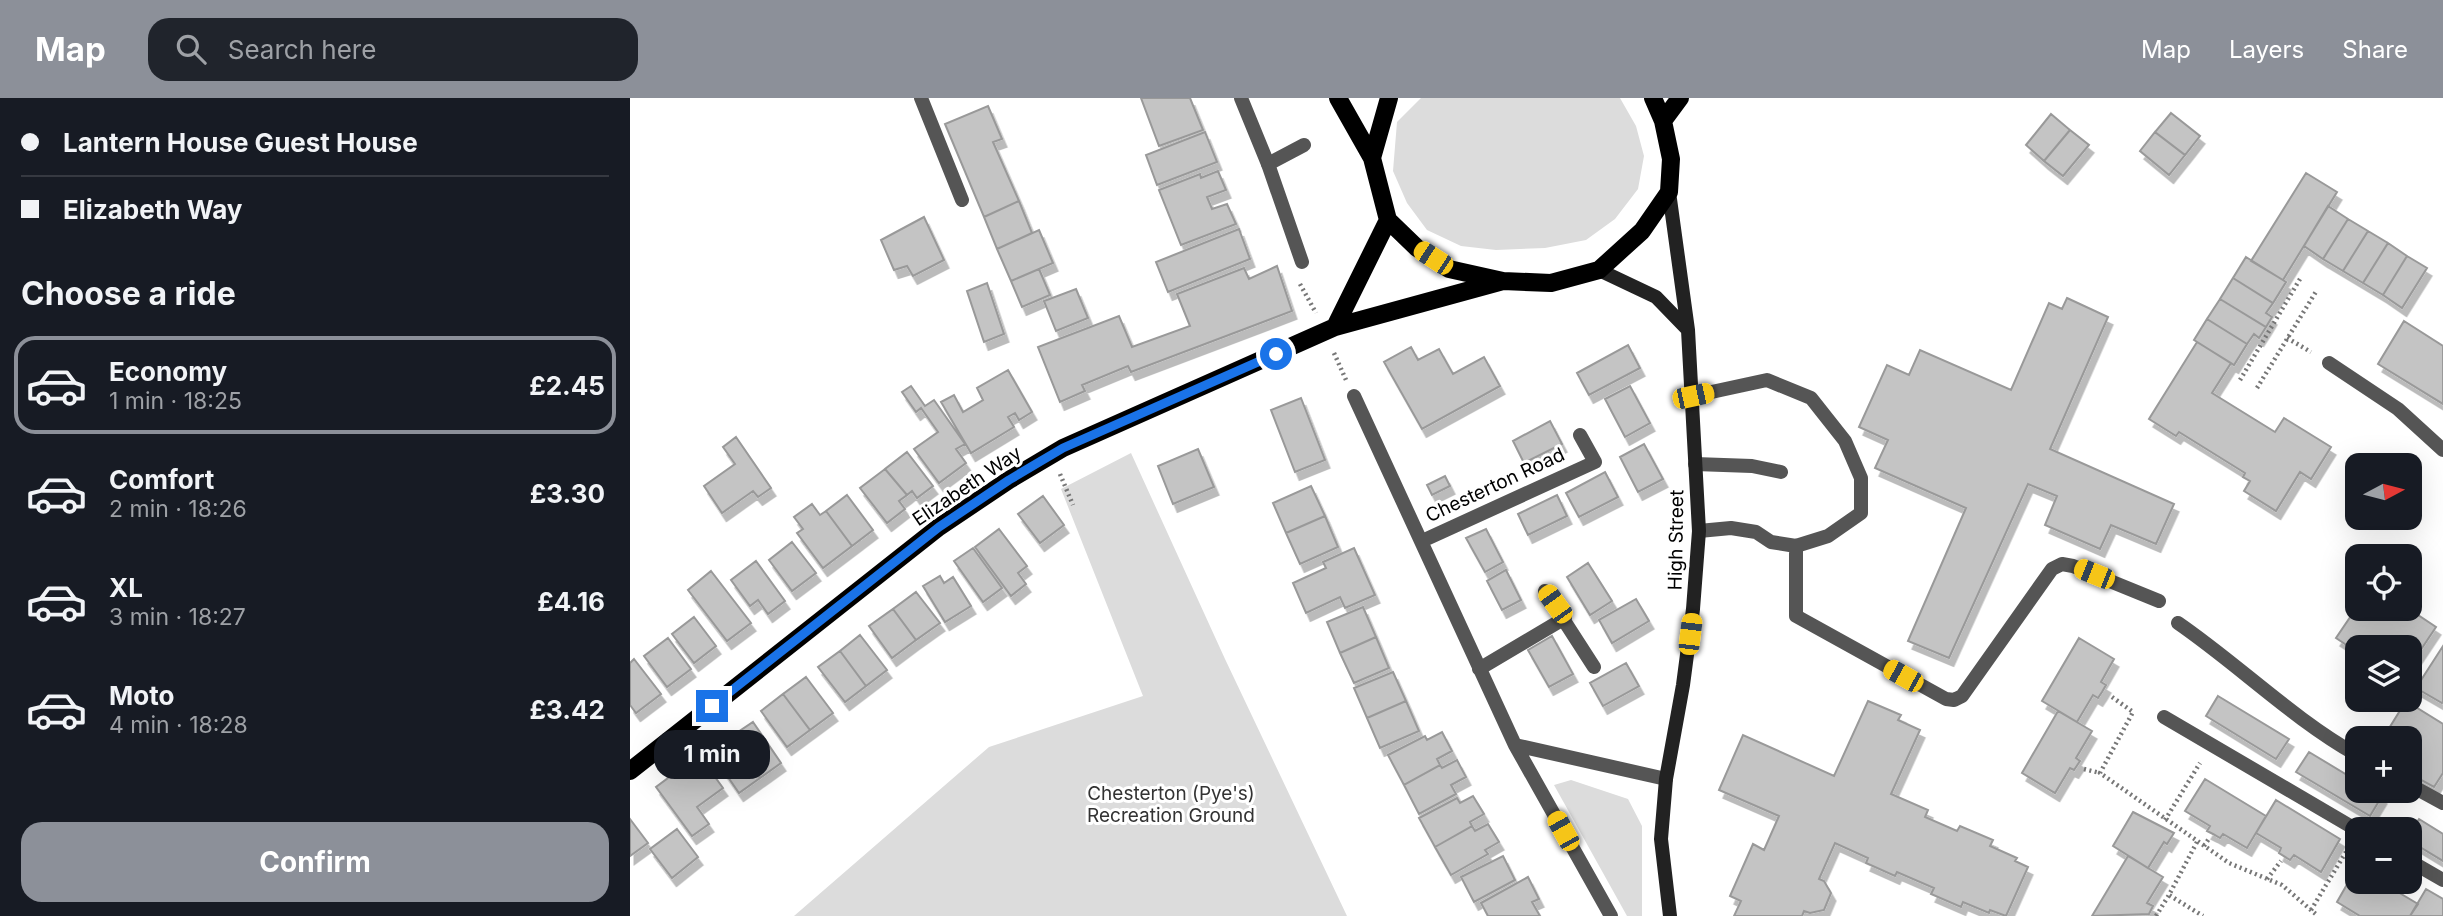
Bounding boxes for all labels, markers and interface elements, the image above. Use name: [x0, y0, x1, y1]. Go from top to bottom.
search box: [148, 18, 638, 81]
text: Map: [35, 29, 106, 69]
icon: search: [172, 30, 210, 68]
text: Search here: [228, 34, 376, 65]
text: Map: [2141, 35, 2191, 64]
text: Layers: [2229, 35, 2304, 64]
text: Share: [2342, 35, 2408, 64]
text: Lantern House Guest House: [63, 127, 418, 158]
text: Elizabeth Way: [63, 194, 242, 225]
car: [1410, 238, 1457, 278]
text: Choose a ride: [21, 274, 236, 313]
route start: [1260, 338, 1292, 370]
icon: car: [25, 354, 88, 417]
text: Economy: [109, 356, 227, 387]
text: £2.45: [529, 370, 605, 401]
car: [1671, 381, 1716, 411]
text: 1 min · 18:25: [109, 387, 242, 415]
street label: Elizabeth Way: [908, 441, 1026, 531]
street label: Chesterton Road: [1422, 443, 1568, 527]
north arrow: [2345, 453, 2422, 530]
map controls: [2345, 453, 2422, 894]
icon: car: [25, 462, 88, 525]
text: Comfort: [109, 464, 214, 495]
text: £3.30: [530, 478, 605, 509]
street label: High Street: [1664, 490, 1688, 590]
text: 2 min · 18:26: [109, 495, 247, 523]
button: locate: [2345, 544, 2422, 621]
car: [2071, 556, 2118, 592]
icon: car: [25, 570, 88, 633]
text: XL: [109, 572, 143, 603]
car: [1535, 581, 1576, 627]
text: £4.16: [537, 586, 605, 617]
text: 3 min · 18:27: [109, 603, 246, 631]
car: [1678, 612, 1703, 656]
button: layers: [2345, 635, 2422, 712]
car: [1880, 657, 1927, 695]
icon: car: [25, 678, 88, 741]
text: Moto: [109, 680, 174, 711]
route end: [696, 690, 728, 722]
text: £3.42: [530, 694, 605, 725]
text: 4 min · 18:28: [109, 711, 248, 739]
button: +: [2345, 726, 2422, 803]
callout: 1 min: [654, 730, 770, 780]
text: 1 min: [684, 740, 740, 768]
park label: Chesterton (Pye's) Recreation Ground: [1087, 782, 1255, 827]
car: [1544, 808, 1583, 854]
button: −: [2345, 817, 2422, 894]
button: Confirm: [21, 822, 609, 902]

